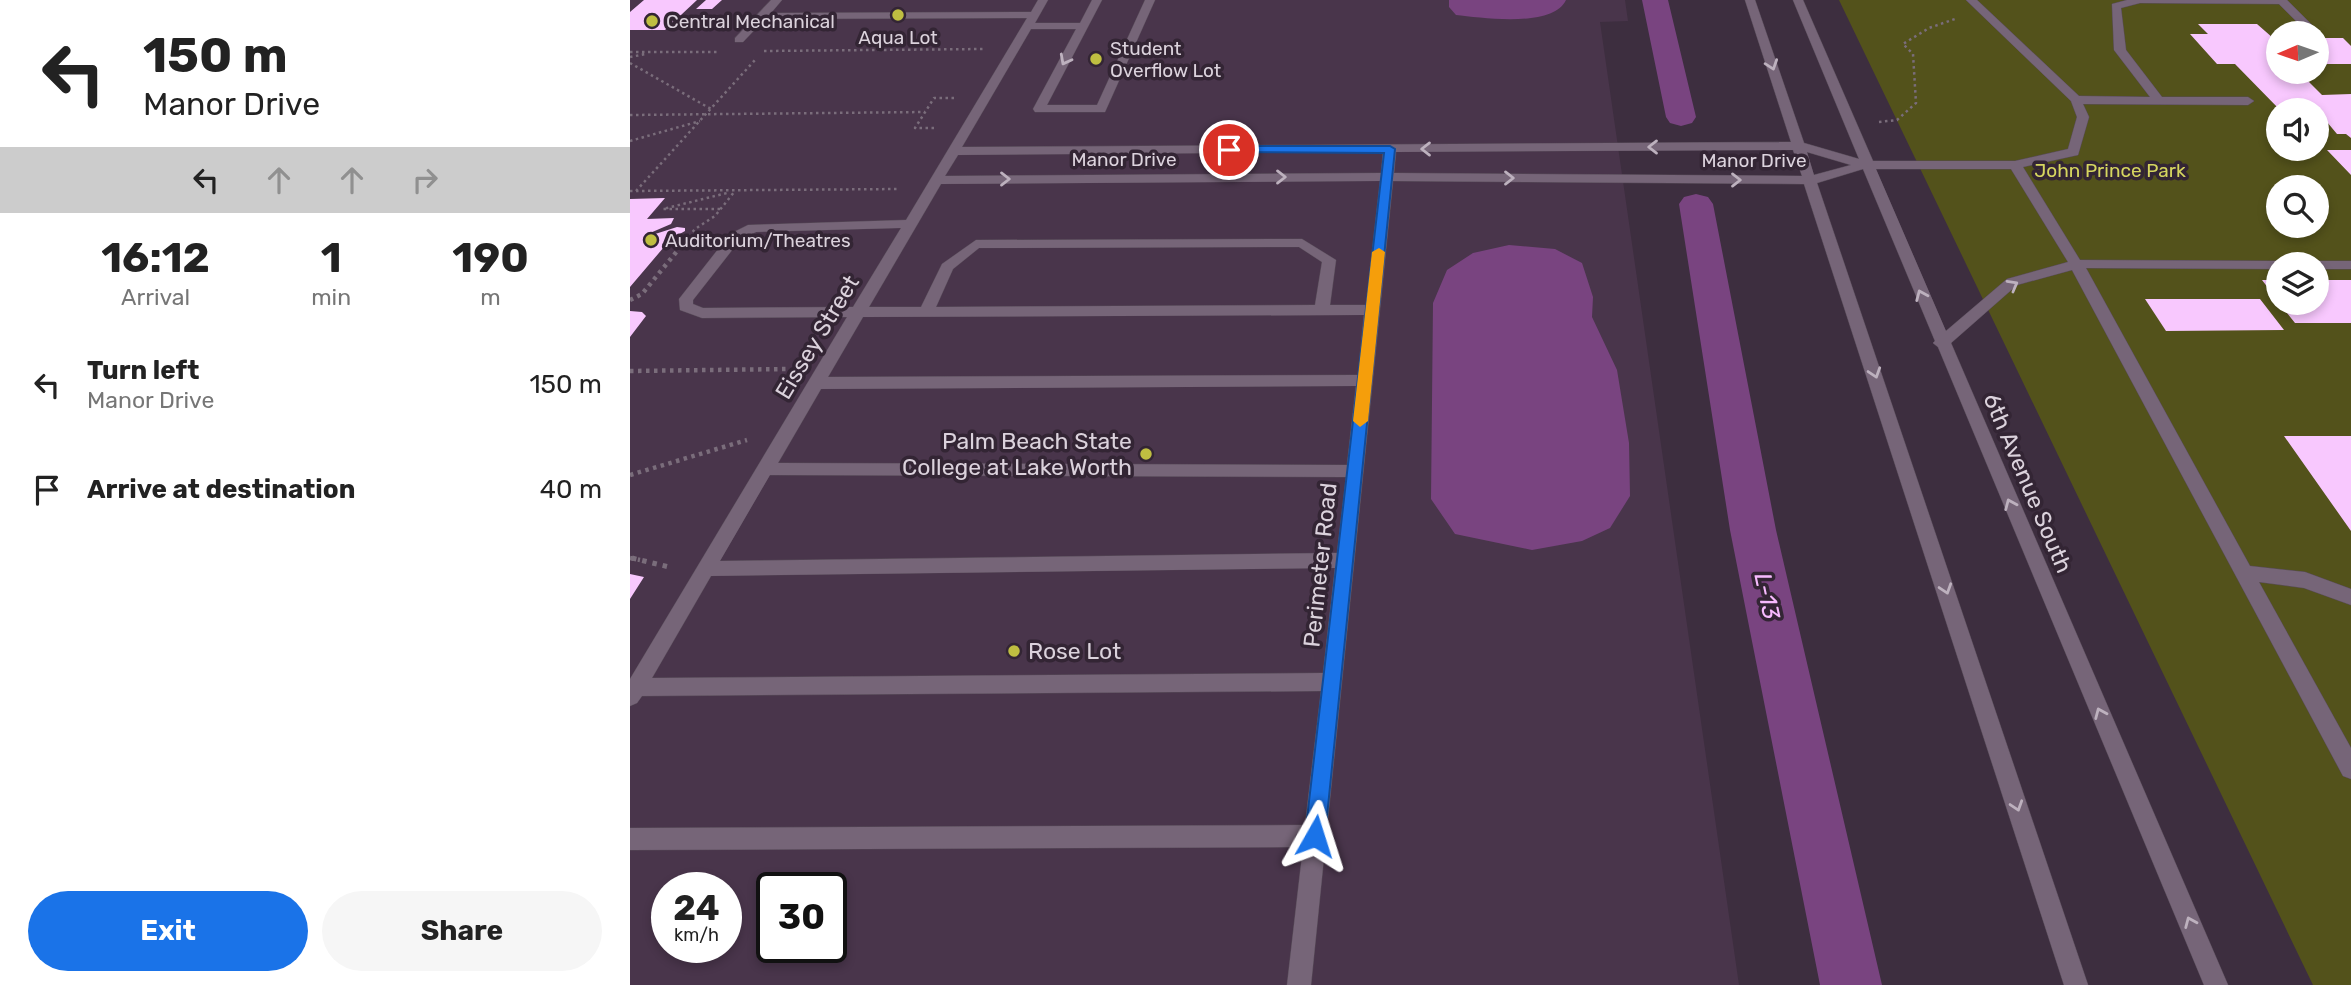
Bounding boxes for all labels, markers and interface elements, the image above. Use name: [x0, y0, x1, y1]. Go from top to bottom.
marker: Aqua Lot: [890, 7, 906, 23]
place label: Central Mechanical: [666, 10, 835, 33]
marker: Central Mechanical: [644, 13, 660, 29]
north arrow: [2266, 21, 2329, 84]
map controls: [2266, 21, 2329, 315]
text: 150 m: [143, 26, 288, 84]
place label: Aqua Lot: [858, 26, 938, 49]
icon: left: [28, 28, 119, 119]
place label: Student Overflow Lot: [1110, 37, 1222, 82]
marker: Student Overflow Lot: [1088, 51, 1104, 67]
one-way arrow: [1059, 53, 1073, 65]
one-way arrow: [1764, 58, 1778, 70]
text: Manor Drive: [143, 85, 320, 123]
button: sound: [2266, 98, 2329, 161]
pin: [1199, 120, 1259, 180]
icon: arrive: [1210, 131, 1248, 169]
one-way arrow: [1647, 139, 1658, 155]
one-way arrow: [1420, 141, 1430, 157]
street label: Manor Drive: [1071, 148, 1177, 171]
street label: Manor Drive: [1701, 149, 1807, 172]
park label: John Prince Park: [2034, 159, 2186, 182]
icon: left: [187, 161, 225, 199]
icon: ahead: [260, 161, 298, 199]
icon: ahead: [333, 161, 371, 199]
icon: right: [406, 161, 444, 199]
one-way arrow: [1276, 169, 1287, 185]
one-way arrow: [1504, 170, 1514, 186]
one-way arrow: [1000, 171, 1010, 187]
one-way arrow: [1731, 172, 1742, 187]
button: search: [2266, 175, 2329, 238]
place label: Auditorium/Theatres: [665, 229, 851, 252]
marker: Auditorium/Theatres: [643, 232, 659, 248]
text: 16:12: [101, 233, 210, 283]
text: 1: [321, 233, 342, 283]
text: 190: [452, 233, 529, 283]
button: layers: [2266, 252, 2329, 315]
street label: Eissey Street: [769, 270, 865, 404]
one-way arrow: [2005, 280, 2018, 293]
text: Arrival: [121, 283, 190, 311]
text: min: [311, 283, 351, 311]
text: m: [480, 283, 501, 311]
one-way arrow: [1915, 290, 1929, 302]
text: Turn left: [87, 355, 199, 386]
icon: left: [28, 366, 66, 404]
one-way arrow: [1867, 367, 1881, 379]
text: 150 m: [529, 369, 602, 400]
text: Manor Drive: [87, 386, 214, 414]
street label: 6th Avenue South: [1978, 389, 2078, 577]
place label: Palm Beach State College at Lake Worth: [902, 427, 1132, 481]
marker: Palm Beach State College at Lake Worth: [1138, 446, 1154, 462]
icon: arrive: [28, 471, 66, 509]
text: Arrive at destination: [87, 474, 355, 505]
text: 40 m: [540, 474, 602, 505]
street label: Perimeter Road: [1297, 481, 1343, 649]
one-way arrow: [2004, 499, 2018, 511]
water label: L-13: [1748, 570, 1786, 622]
one-way arrow: [1938, 583, 1952, 595]
place label: Rose Lot: [1028, 637, 1121, 665]
marker: Rose Lot: [1006, 643, 1022, 659]
one-way arrow: [2094, 708, 2108, 720]
position arrow: [1278, 799, 1352, 873]
one-way arrow: [2009, 799, 2023, 811]
speed limit sign: 30: [756, 872, 847, 963]
text: 24: [673, 887, 720, 929]
button: Exit: [28, 891, 308, 971]
button: Share: [322, 891, 602, 971]
one-way arrow: [2184, 917, 2198, 929]
text: km/h: [674, 924, 719, 946]

